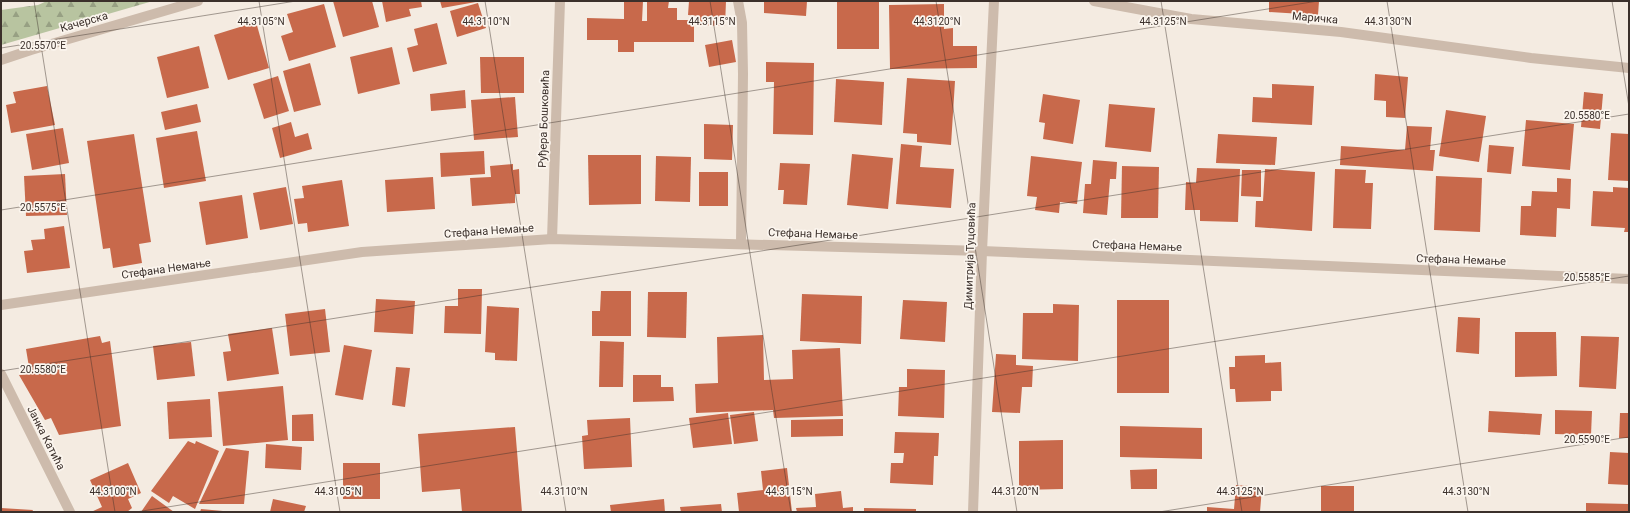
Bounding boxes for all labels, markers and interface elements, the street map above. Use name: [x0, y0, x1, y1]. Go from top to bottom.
street label: Качерска: [59, 9, 109, 35]
street label: Маричка: [1292, 10, 1339, 26]
text: 44.3105°N: [237, 16, 285, 27]
text: 44.3110°N: [462, 16, 510, 27]
text: 44.3115°N: [688, 16, 736, 27]
text: 44.3120°N: [913, 16, 961, 27]
text: 44.3125°N: [1139, 16, 1187, 27]
text: 44.3130°N: [1364, 16, 1412, 27]
text: 20.5570°E: [20, 40, 66, 51]
street label: Руђера Бошковића: [536, 70, 552, 168]
text: 20.5580°E: [1564, 110, 1610, 121]
text: 20.5575°E: [20, 202, 66, 213]
street label: Димитрија Туцовића: [962, 202, 978, 310]
street label: Стефана Немање: [444, 221, 535, 241]
street label: Стефана Немање: [768, 226, 858, 242]
street label: Стефана Немање: [1092, 238, 1182, 254]
street label: Стефана Немање: [1416, 252, 1506, 268]
street label: Стефана Немање: [121, 256, 212, 282]
text: 20.5585°E: [1564, 272, 1610, 283]
text: 20.5580°E: [20, 364, 66, 375]
street label: Јанка Катића: [24, 404, 68, 472]
text: 20.5590°E: [1564, 434, 1610, 445]
text: 44.3100°N: [89, 486, 137, 497]
text: 44.3105°N: [314, 486, 362, 497]
text: 44.3110°N: [540, 486, 588, 497]
text: 44.3115°N: [765, 486, 813, 497]
text: 44.3120°N: [991, 486, 1039, 497]
text: 44.3125°N: [1216, 486, 1264, 497]
text: 44.3130°N: [1442, 486, 1490, 497]

